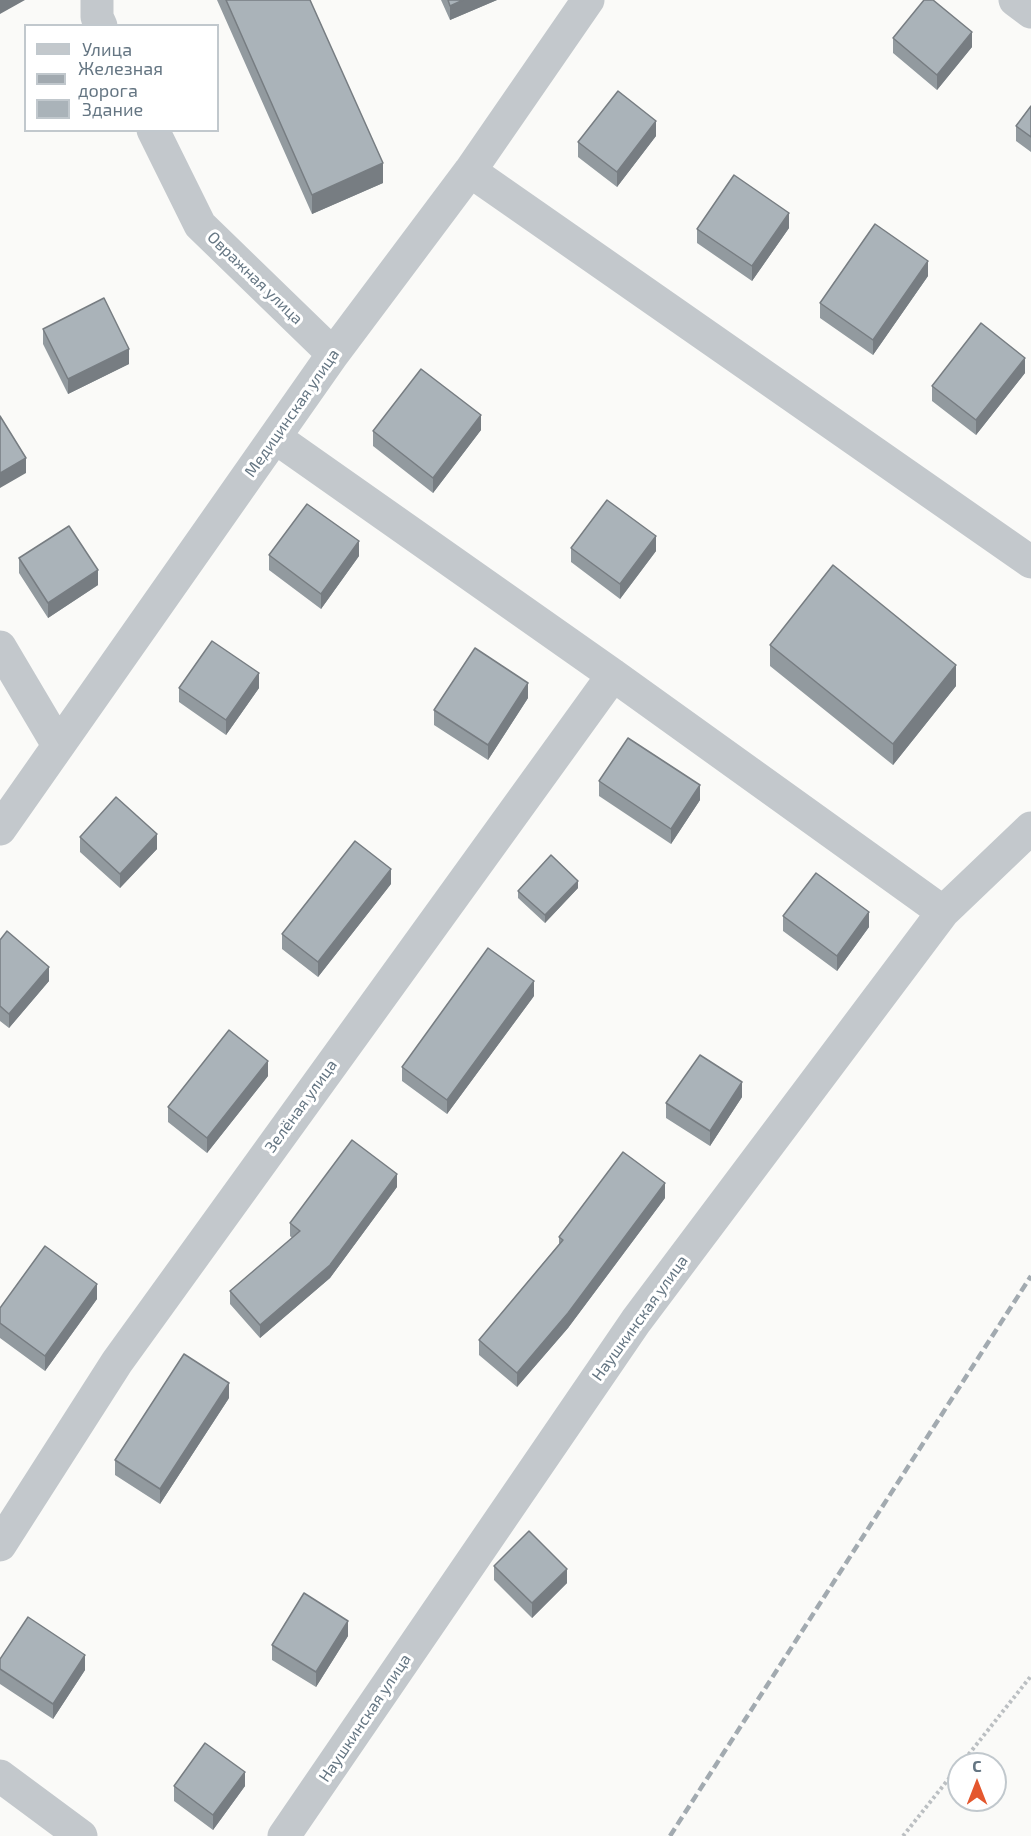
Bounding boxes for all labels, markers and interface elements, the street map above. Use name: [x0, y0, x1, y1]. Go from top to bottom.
legend: [24, 24, 219, 132]
text: Улица: [82, 38, 132, 60]
text: Железная дорога: [78, 57, 163, 101]
text: Здание: [82, 98, 143, 120]
street label: Овражная улица: [203, 228, 307, 328]
street label: Медицинская улица: [241, 345, 343, 481]
street label: Зелёная улица: [261, 1056, 341, 1156]
street label: Наушкинская улица: [588, 1252, 692, 1384]
street label: Наушкинская улица: [315, 1650, 415, 1786]
north arrow: [947, 1752, 1007, 1812]
text: С: [972, 1756, 982, 1775]

